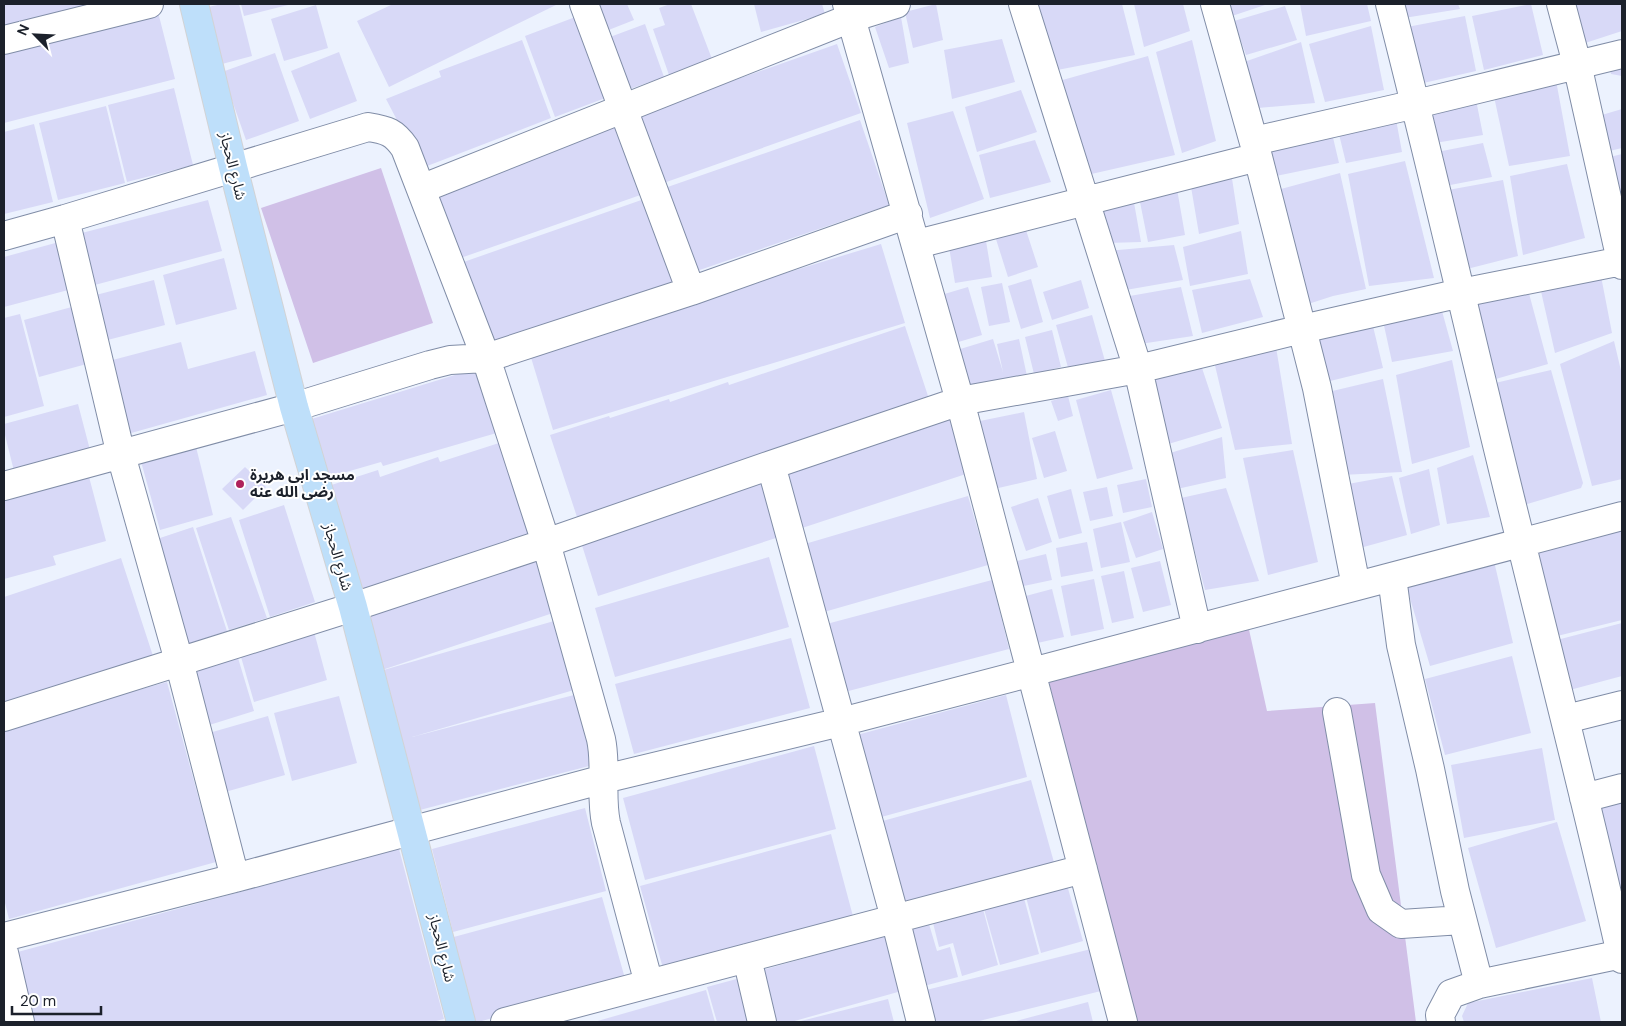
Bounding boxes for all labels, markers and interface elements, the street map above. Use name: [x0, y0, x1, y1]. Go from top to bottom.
north arrow: [10, 10, 60, 60]
text: N: [13, 21, 33, 38]
street label: شارع الحجاز: [213, 129, 251, 203]
place label: مسجد ابي هريرة رضى الله عنه: [250, 465, 355, 502]
marker: مسجد ابي هريرة رضى الله عنه: [234, 478, 246, 490]
street label: شارع الحجاز: [317, 520, 357, 594]
street label: شارع الحجاز: [422, 911, 460, 985]
scale bar: [12, 984, 101, 1016]
text: 20 m: [20, 991, 56, 1011]

